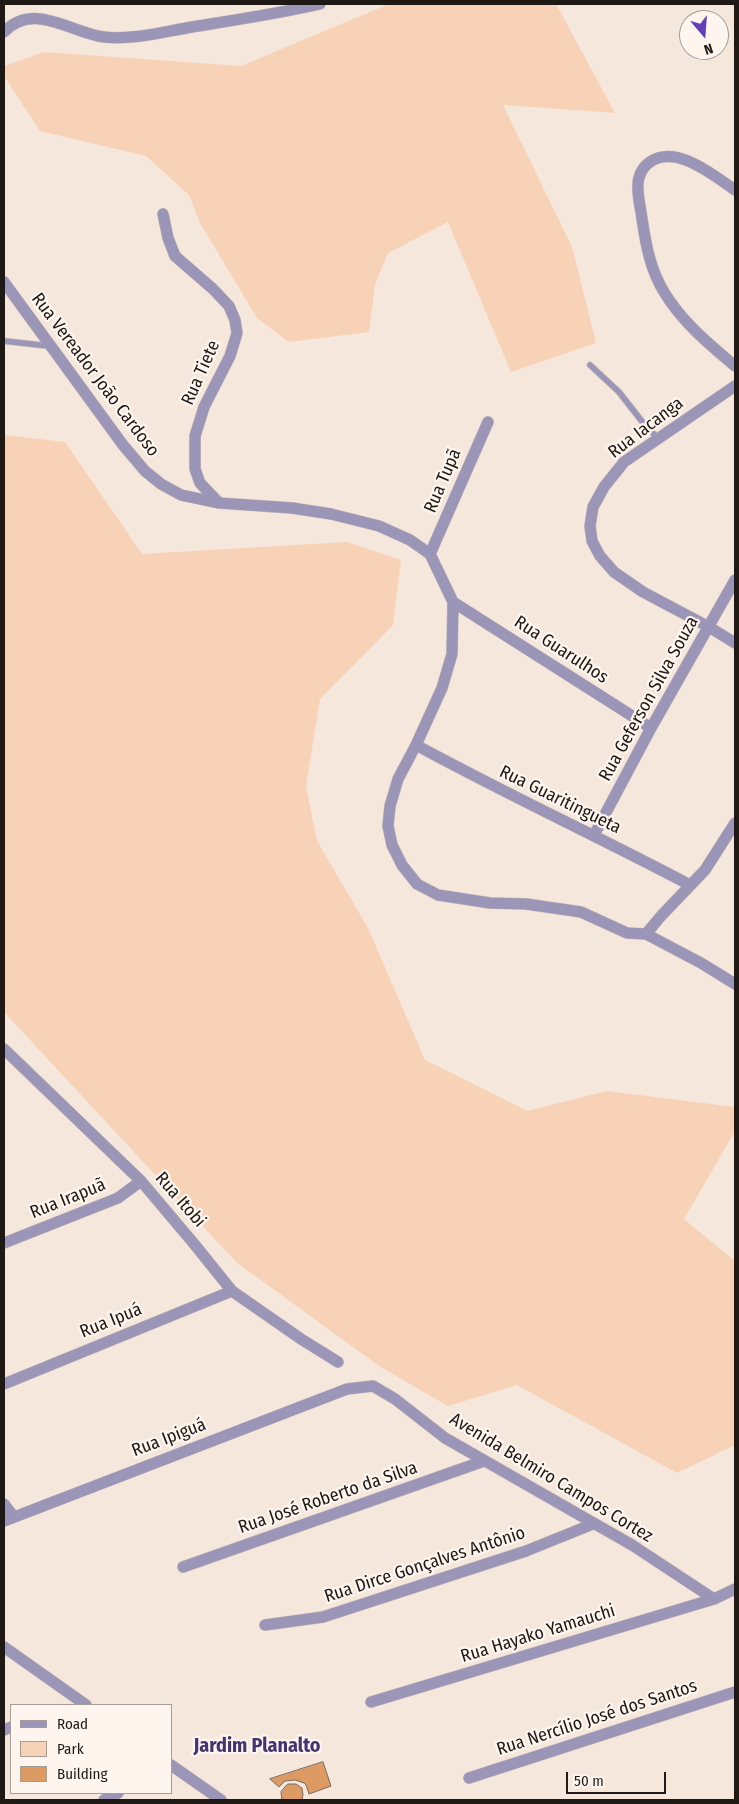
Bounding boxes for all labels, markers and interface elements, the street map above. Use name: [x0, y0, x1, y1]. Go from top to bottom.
north arrow: [679, 10, 729, 60]
text: N: [702, 39, 715, 58]
street label: Rua Vereador João Cardoso: [26, 289, 164, 461]
street label: Rua Tiete: [177, 337, 225, 409]
street label: Rua Iacanga: [604, 393, 688, 463]
street label: Rua Tupã: [420, 446, 466, 516]
street label: Rua Guarulhos: [510, 612, 612, 688]
street label: Rua Geferson Silva Souza: [595, 613, 703, 785]
street label: Rua Guaritingueta: [496, 761, 624, 839]
street label: Rua Itobi: [150, 1168, 210, 1232]
street label: Rua Irapuã: [27, 1174, 109, 1224]
street label: Rua Ipuá: [77, 1299, 145, 1343]
street label: Avenida Belmiro Campos Cortez: [446, 1409, 656, 1547]
street label: Rua Ipiguá: [129, 1414, 209, 1462]
street label: Rua José Roberto da Silva: [236, 1457, 420, 1539]
street label: Rua Dirce Gonçalves Antônio: [322, 1522, 528, 1608]
street label: Rua Hayako Yamauchi: [458, 1600, 618, 1668]
street label: Rua Nercílio José dos Santos: [494, 1675, 700, 1761]
legend: [10, 1704, 172, 1794]
text: Road: [57, 1715, 88, 1733]
district label: Jardim Planalto: [193, 1734, 321, 1758]
text: Park: [57, 1740, 84, 1758]
scale bar: [569, 1762, 669, 1794]
text: Building: [57, 1765, 108, 1783]
text: 50 m: [574, 1772, 604, 1790]

